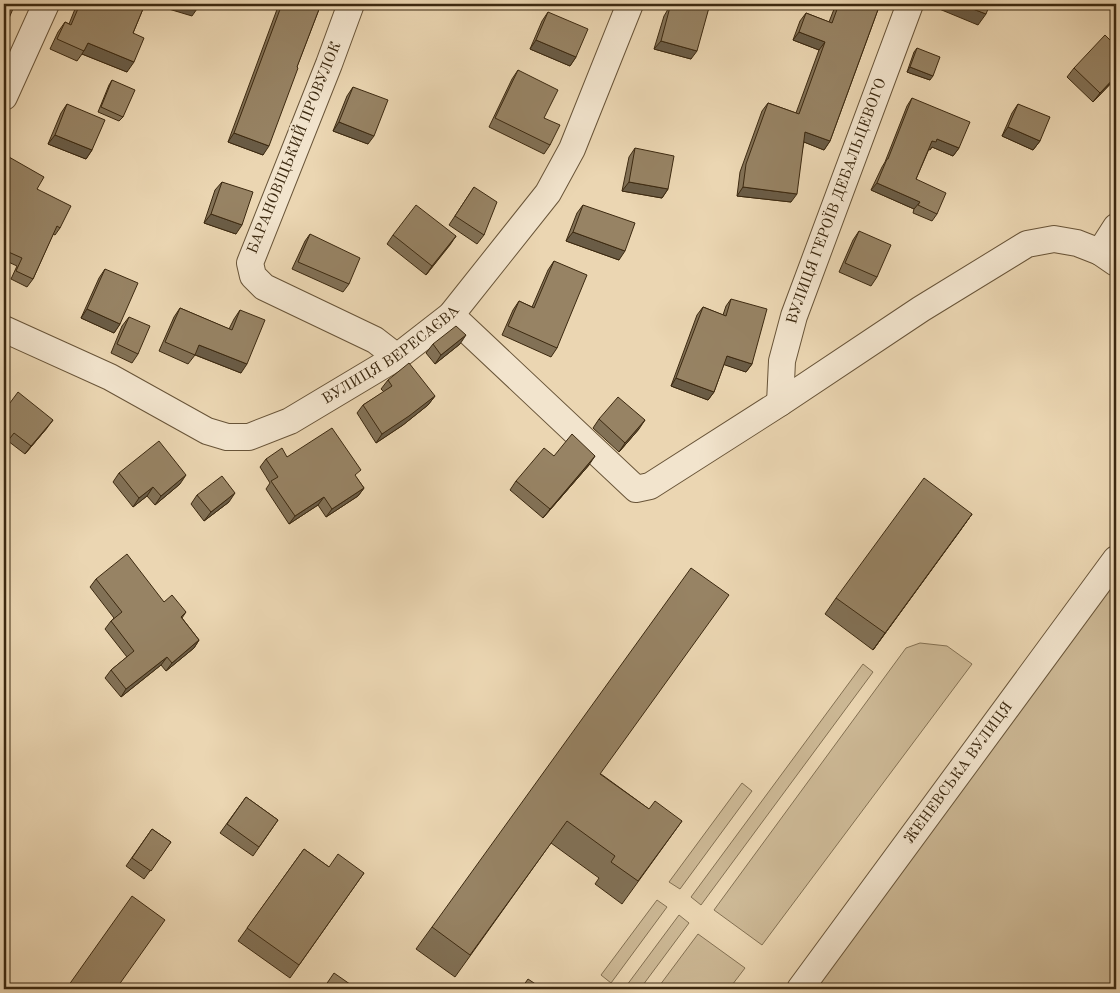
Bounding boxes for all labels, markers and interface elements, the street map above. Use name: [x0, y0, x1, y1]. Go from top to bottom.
street label: БАРАНОВІЦЬКИЙ ПРОВУЛОК: [242, 38, 345, 256]
street label: ВУЛИЦЯ ГЕРОЇВ ДЕБАЛЬЦЕВОГО: [785, 76, 889, 326]
street label: ВУЛИЦЯ ВЕРЕСАЄВА: [320, 303, 463, 407]
street label: ЖЕНЕВСЬКА ВУЛИЦЯ: [902, 699, 1016, 847]

